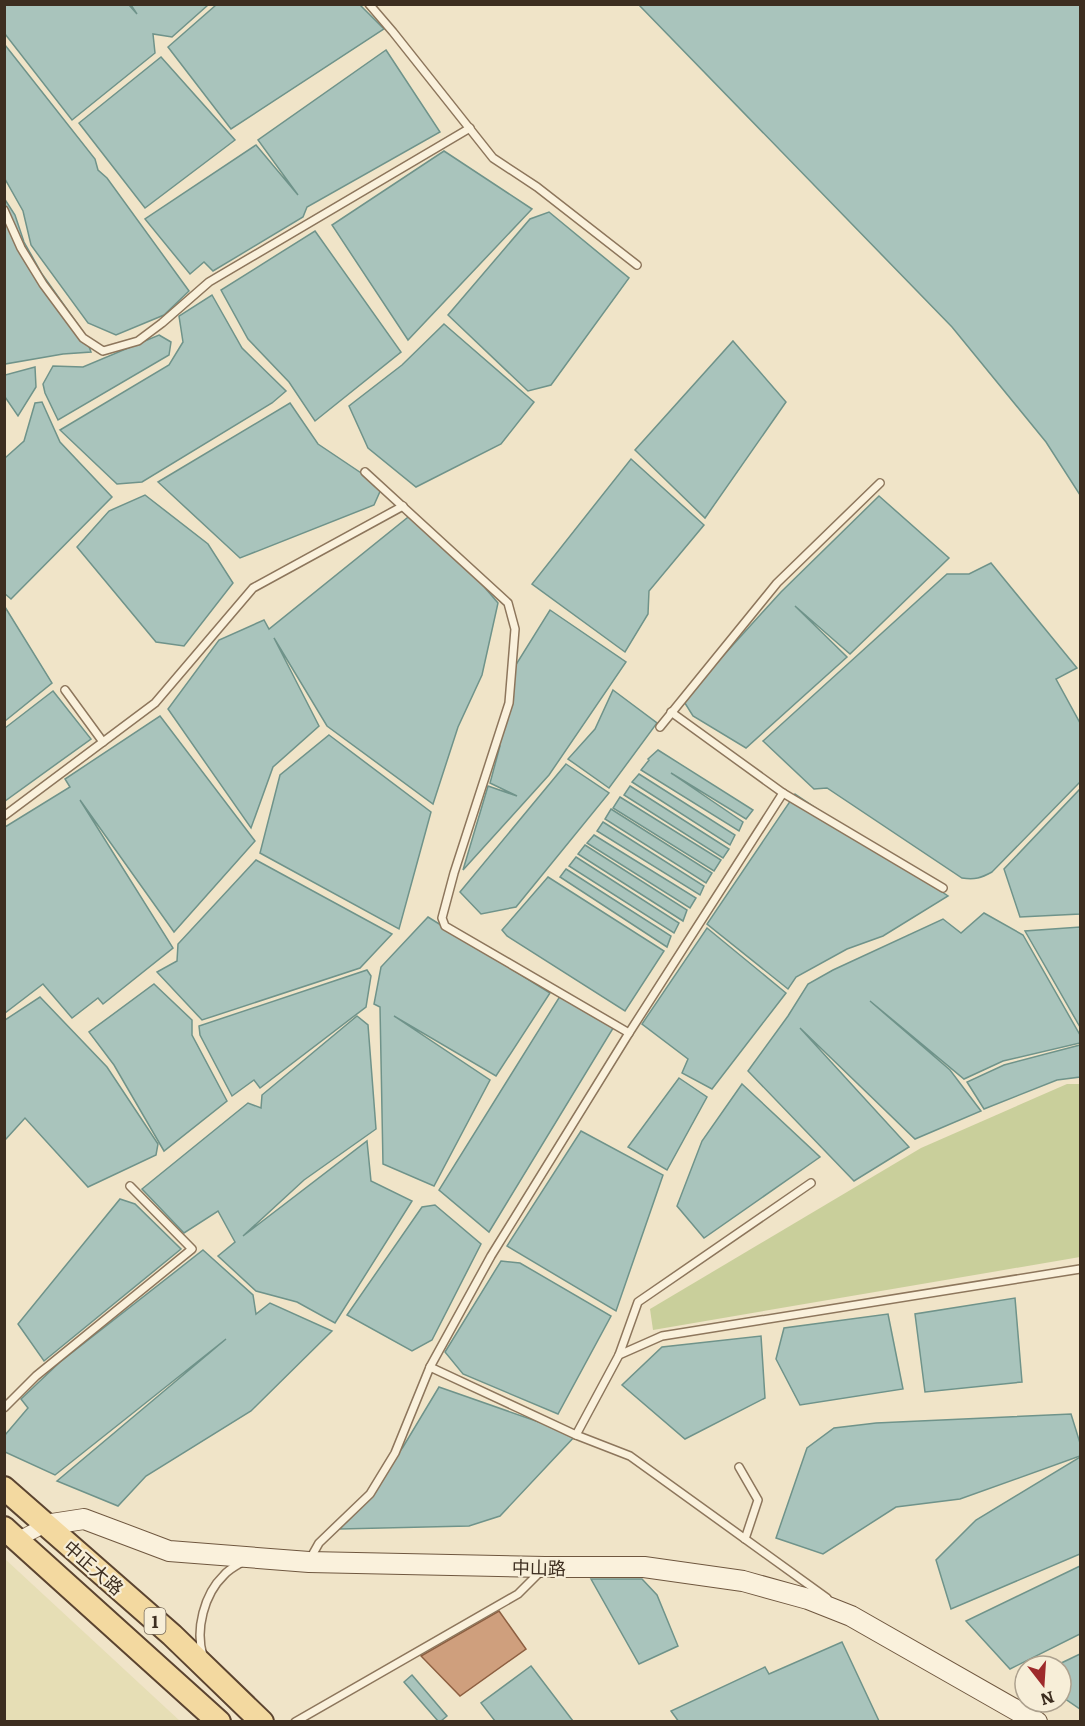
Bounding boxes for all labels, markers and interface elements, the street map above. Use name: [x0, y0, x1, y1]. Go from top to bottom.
street label: 中正大路: [58, 1533, 130, 1601]
street label: 中山路: [512, 1553, 566, 1581]
road number: 1: [144, 1608, 166, 1634]
north arrow: [1013, 1654, 1073, 1714]
text: N: [1038, 1686, 1058, 1713]

